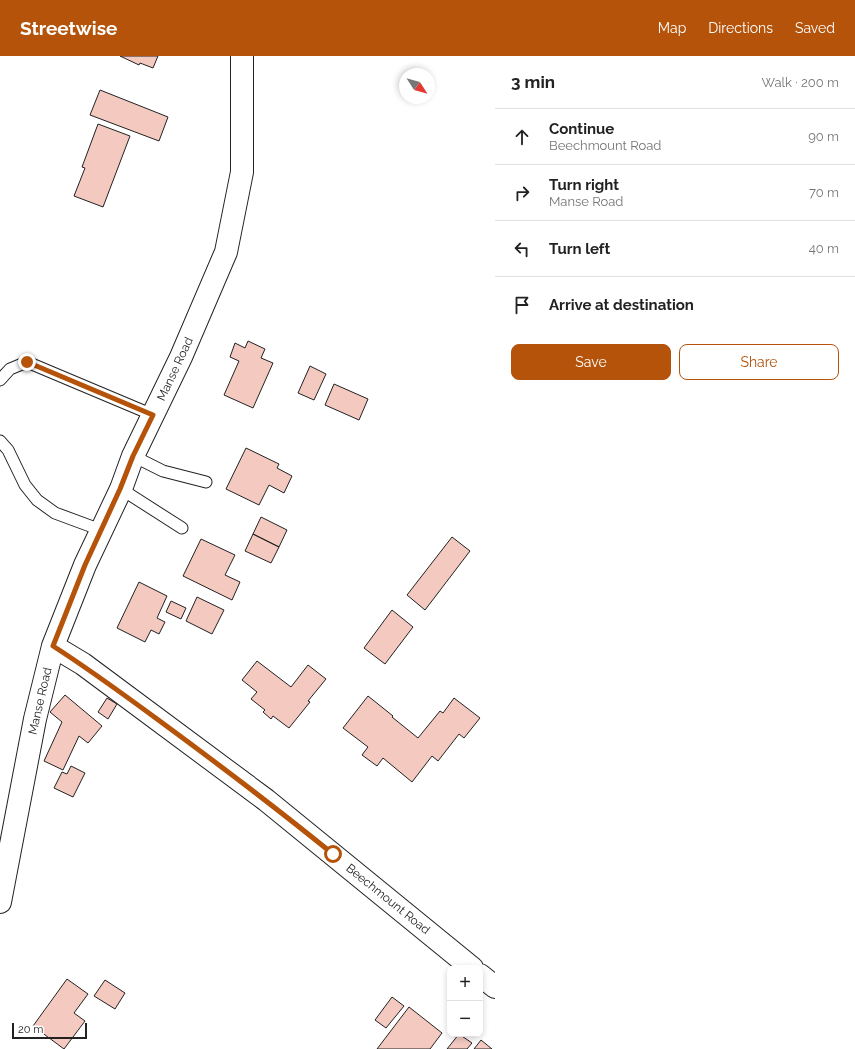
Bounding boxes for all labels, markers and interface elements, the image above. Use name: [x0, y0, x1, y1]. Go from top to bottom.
text: Streetwise: [20, 17, 117, 39]
text: Map: [658, 20, 686, 36]
text: Directions: [708, 20, 773, 36]
text: Saved: [795, 20, 835, 36]
north arrow: [399, 68, 435, 104]
text: 3 min: [511, 72, 555, 92]
text: Walk · 200 m: [762, 75, 839, 90]
text: Continue: [549, 120, 614, 138]
icon: ahead: [511, 126, 533, 148]
text: 90 m: [808, 129, 839, 144]
text: Beechmount Road: [549, 138, 661, 153]
text: Turn right: [549, 176, 619, 194]
icon: right: [511, 182, 533, 204]
text: 70 m: [809, 185, 839, 200]
text: Manse Road: [549, 194, 623, 209]
icon: left: [511, 238, 533, 260]
text: Turn left: [549, 240, 610, 258]
text: 40 m: [809, 241, 839, 256]
icon: arrive: [511, 294, 533, 316]
text: Arrive at destination: [549, 296, 694, 314]
street label: Manse Road: [154, 335, 196, 403]
button: Save: [511, 344, 671, 380]
button: Share: [679, 344, 839, 380]
route end: [18, 353, 36, 371]
street label: Manse Road: [25, 666, 55, 736]
route start: [324, 845, 342, 863]
street label: Beechmount Road: [343, 861, 433, 937]
map controls: [447, 965, 483, 1037]
button: +: [447, 965, 483, 1001]
button: −: [447, 1001, 483, 1037]
scale bar: [12, 1021, 87, 1040]
text: 20 m: [18, 1023, 43, 1036]

